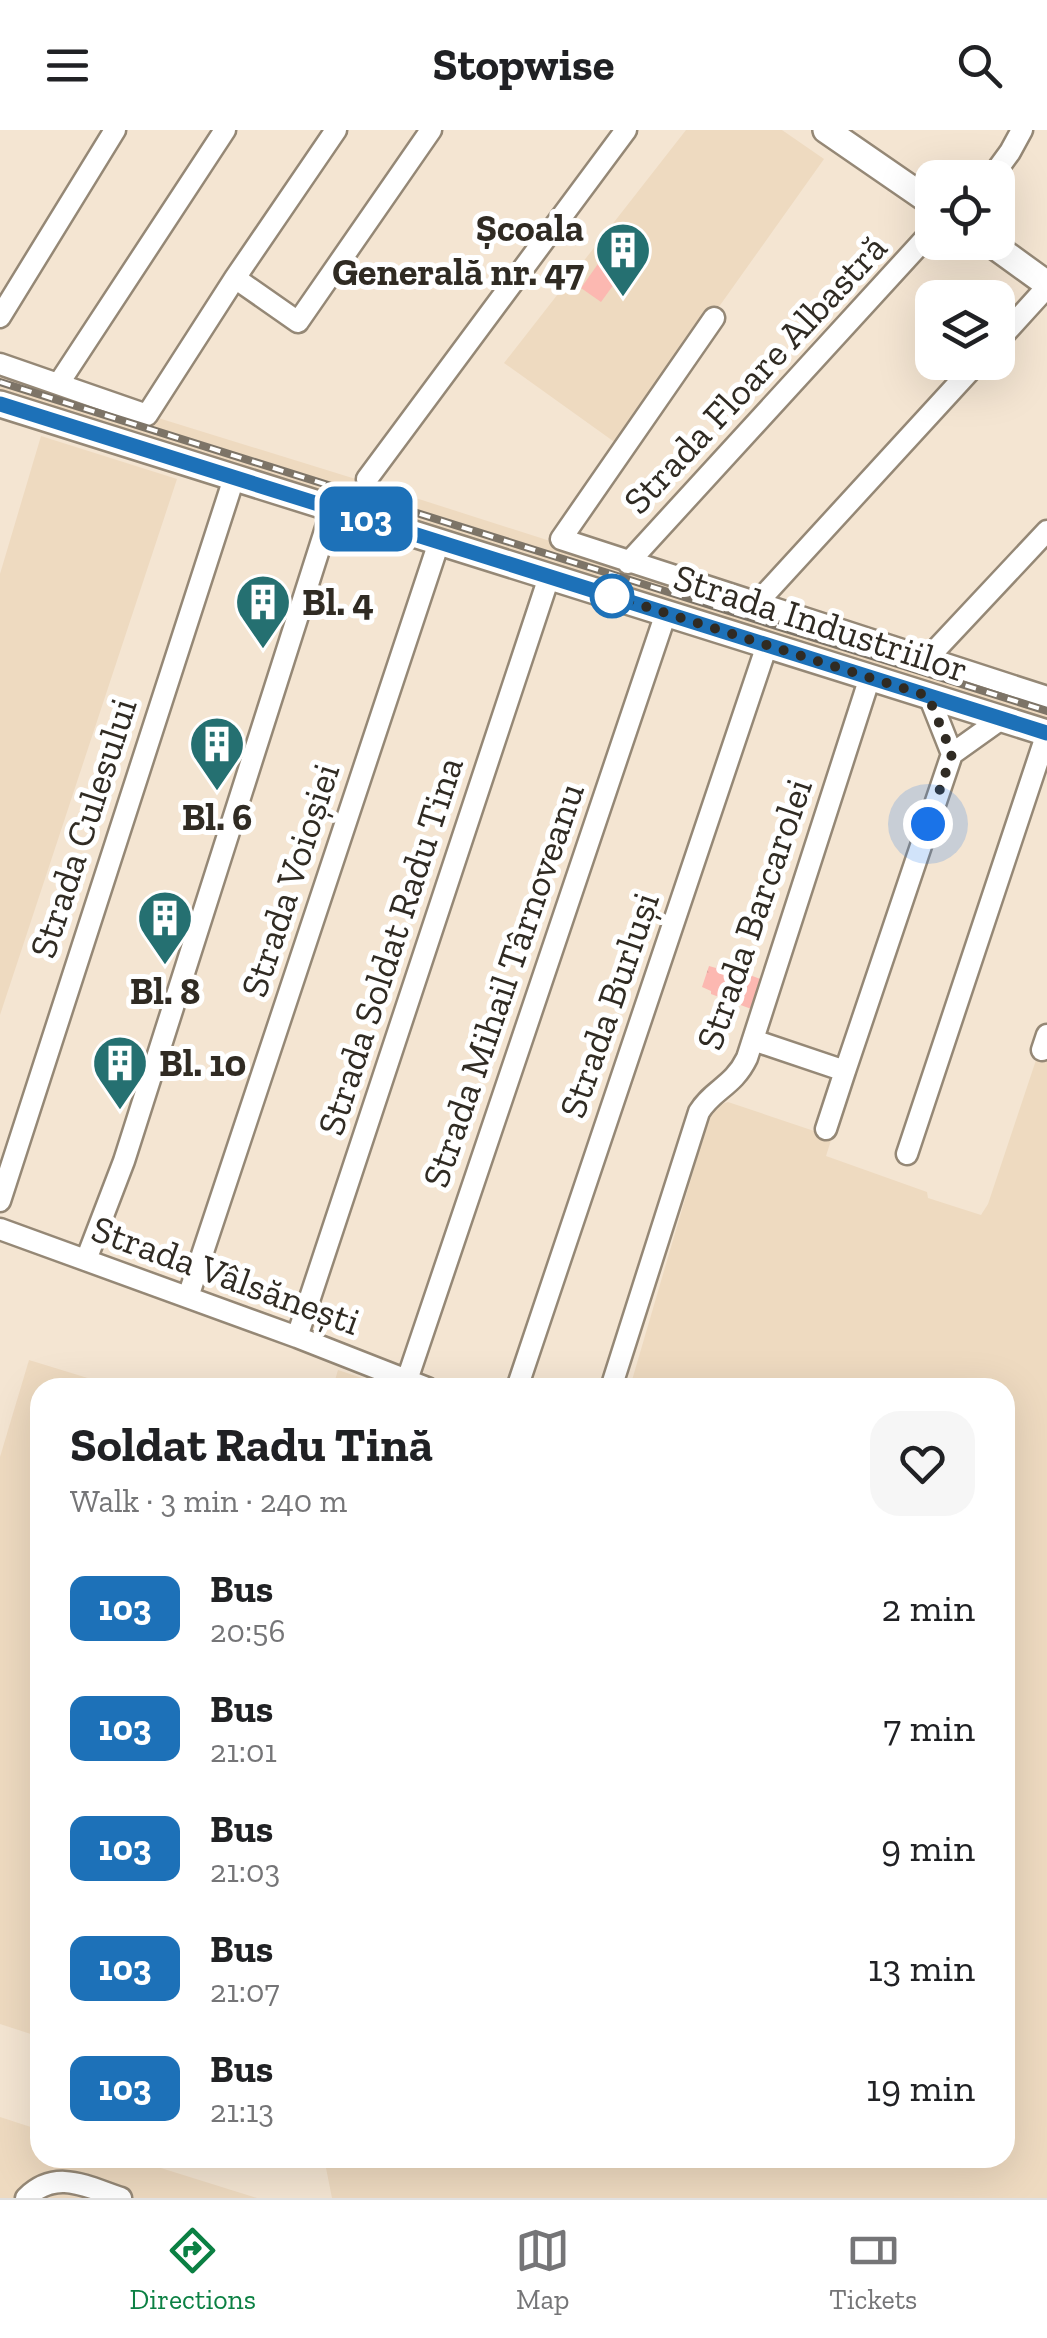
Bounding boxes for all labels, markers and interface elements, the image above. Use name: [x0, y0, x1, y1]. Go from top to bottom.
icon: menu: [40, 38, 95, 93]
text: Stopwise: [433, 38, 614, 92]
icon: search: [952, 38, 1007, 93]
map controls: [915, 160, 1015, 380]
button: locate: [915, 160, 1015, 260]
place label: Școala Generală nr. 47: [332, 205, 584, 295]
building icon: Școala Generală nr. 47: [593, 220, 653, 299]
street label: Strada Floare Albastră: [614, 225, 896, 523]
button: layers: [915, 280, 1015, 380]
line badge: 103: [308, 486, 424, 552]
text: 103: [340, 498, 392, 540]
street label: Strada Industriilor: [668, 554, 974, 692]
building icon: Bl. 4: [233, 572, 293, 651]
unlabelled marker: [591, 575, 633, 617]
place label: Bl. 4: [302, 579, 374, 625]
street label: Strada Culesului: [19, 692, 147, 964]
building icon: Bl. 6: [187, 714, 247, 793]
street label: Strada Soldat Radu Tina: [307, 751, 473, 1141]
street label: Strada Voioșiei: [231, 757, 349, 1003]
street label: Strada Barcarolei: [686, 772, 822, 1056]
street label: Strada Mihail Târnoveanu: [412, 777, 594, 1193]
place label: Bl. 6: [182, 794, 252, 840]
your location: [903, 799, 953, 849]
street label: Strada Burluși: [549, 886, 669, 1124]
building icon: Bl. 8: [135, 888, 195, 967]
place label: Bl. 8: [130, 968, 200, 1014]
building icon: Bl. 10: [90, 1033, 150, 1112]
place label: Bl. 10: [159, 1040, 246, 1086]
street label: Strada Vâlsănești: [86, 1205, 366, 1345]
button: heart: [870, 1411, 975, 1516]
text: Soldat Radu Tină: [70, 1416, 433, 1473]
text: Walk · 3 min · 240 m: [70, 1482, 347, 1520]
text: Bus: [210, 1566, 273, 1612]
text: 2 min: [882, 1585, 975, 1631]
text: 103: [99, 1587, 151, 1629]
text: 20:56: [210, 1612, 285, 1650]
text: Bus: [210, 1686, 273, 1732]
text: 7 min: [883, 1705, 975, 1751]
text: 103: [99, 1707, 151, 1749]
text: 21:01: [210, 1732, 277, 1770]
text: Bus: [210, 1806, 273, 1852]
text: 9 min: [881, 1825, 975, 1871]
text: 103: [99, 1827, 151, 1869]
text: 21:03: [210, 1852, 280, 1890]
text: Bus: [210, 1926, 273, 1972]
text: 13 min: [868, 1945, 975, 1991]
text: 103: [99, 1947, 151, 1989]
text: 21:07: [210, 1972, 279, 2010]
text: Bus: [210, 2046, 273, 2092]
text: 19 min: [866, 2065, 975, 2111]
text: 103: [99, 2067, 151, 2109]
text: 21:13: [210, 2092, 274, 2130]
tab: Directions: [130, 2223, 256, 2316]
tab: Map: [515, 2223, 570, 2316]
tab: Tickets: [829, 2223, 917, 2316]

